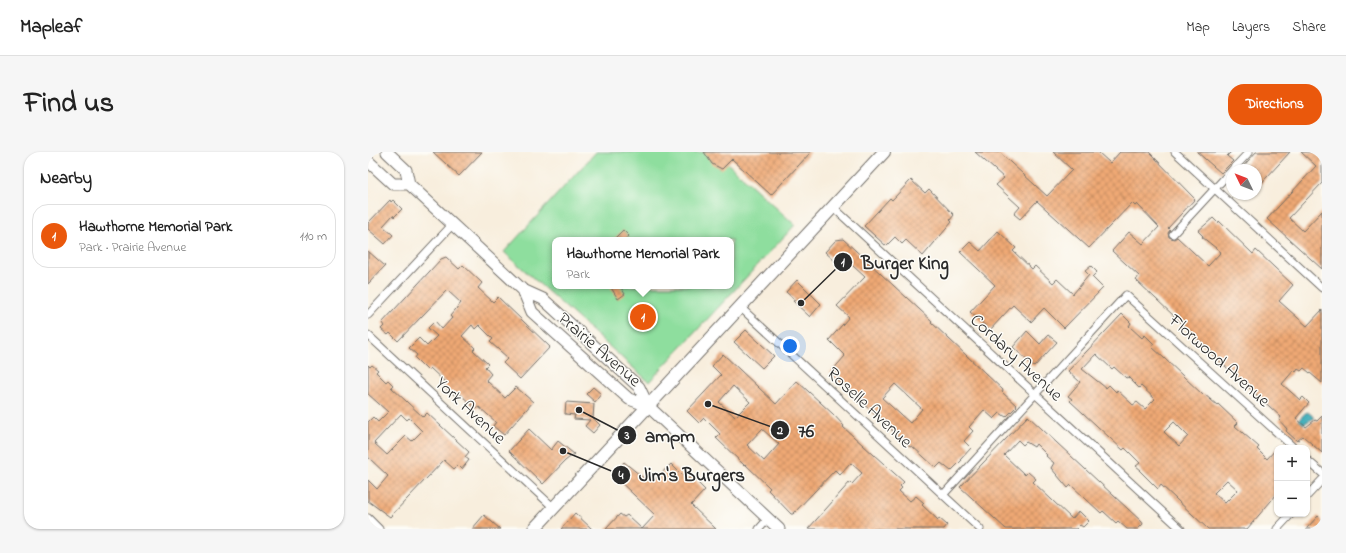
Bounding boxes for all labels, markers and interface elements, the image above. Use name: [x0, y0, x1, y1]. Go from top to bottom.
text: Mapleaf: [20, 14, 82, 41]
text: Map: [1186, 17, 1210, 38]
text: Layers: [1232, 17, 1270, 38]
text: Share: [1292, 17, 1326, 38]
text: Find us: [24, 84, 114, 125]
button: Directions: [1228, 84, 1322, 125]
north arrow: [1226, 164, 1262, 200]
text: Nearby: [40, 166, 92, 191]
text: Hawthorne Memorial Park: [79, 216, 232, 238]
text: 1: [52, 227, 56, 246]
text: 110 m: [300, 227, 327, 246]
popup: [552, 237, 734, 289]
text: Park · Prairie Avenue: [79, 238, 186, 257]
text: Hawthorne Memorial Park: [566, 243, 720, 265]
callout: Burger King: [833, 247, 957, 278]
text: Burger King: [860, 251, 949, 280]
text: 1: [841, 254, 845, 272]
text: Park: [566, 265, 590, 284]
pin: 1: [630, 302, 656, 332]
street label: Prairie Avenue: [551, 307, 647, 395]
street label: Florwood Avenue: [1162, 308, 1276, 415]
street label: Cordary Avenue: [963, 309, 1069, 409]
your location: [780, 336, 800, 356]
street label: Roselle Avenue: [820, 362, 918, 456]
street label: York Avenue: [428, 372, 512, 452]
callout: 76: [770, 414, 822, 445]
text: 76: [798, 419, 815, 446]
callout: ampm: [617, 420, 703, 451]
text: 2: [776, 422, 783, 440]
text: ampm: [645, 424, 695, 451]
text: 3: [624, 427, 630, 445]
map controls: [1274, 445, 1310, 517]
button: +: [1274, 445, 1310, 481]
callout: Jim's Burgers: [611, 459, 753, 490]
text: Jim's Burgers: [639, 463, 745, 492]
text: 4: [618, 467, 624, 485]
button: −: [1274, 481, 1310, 517]

